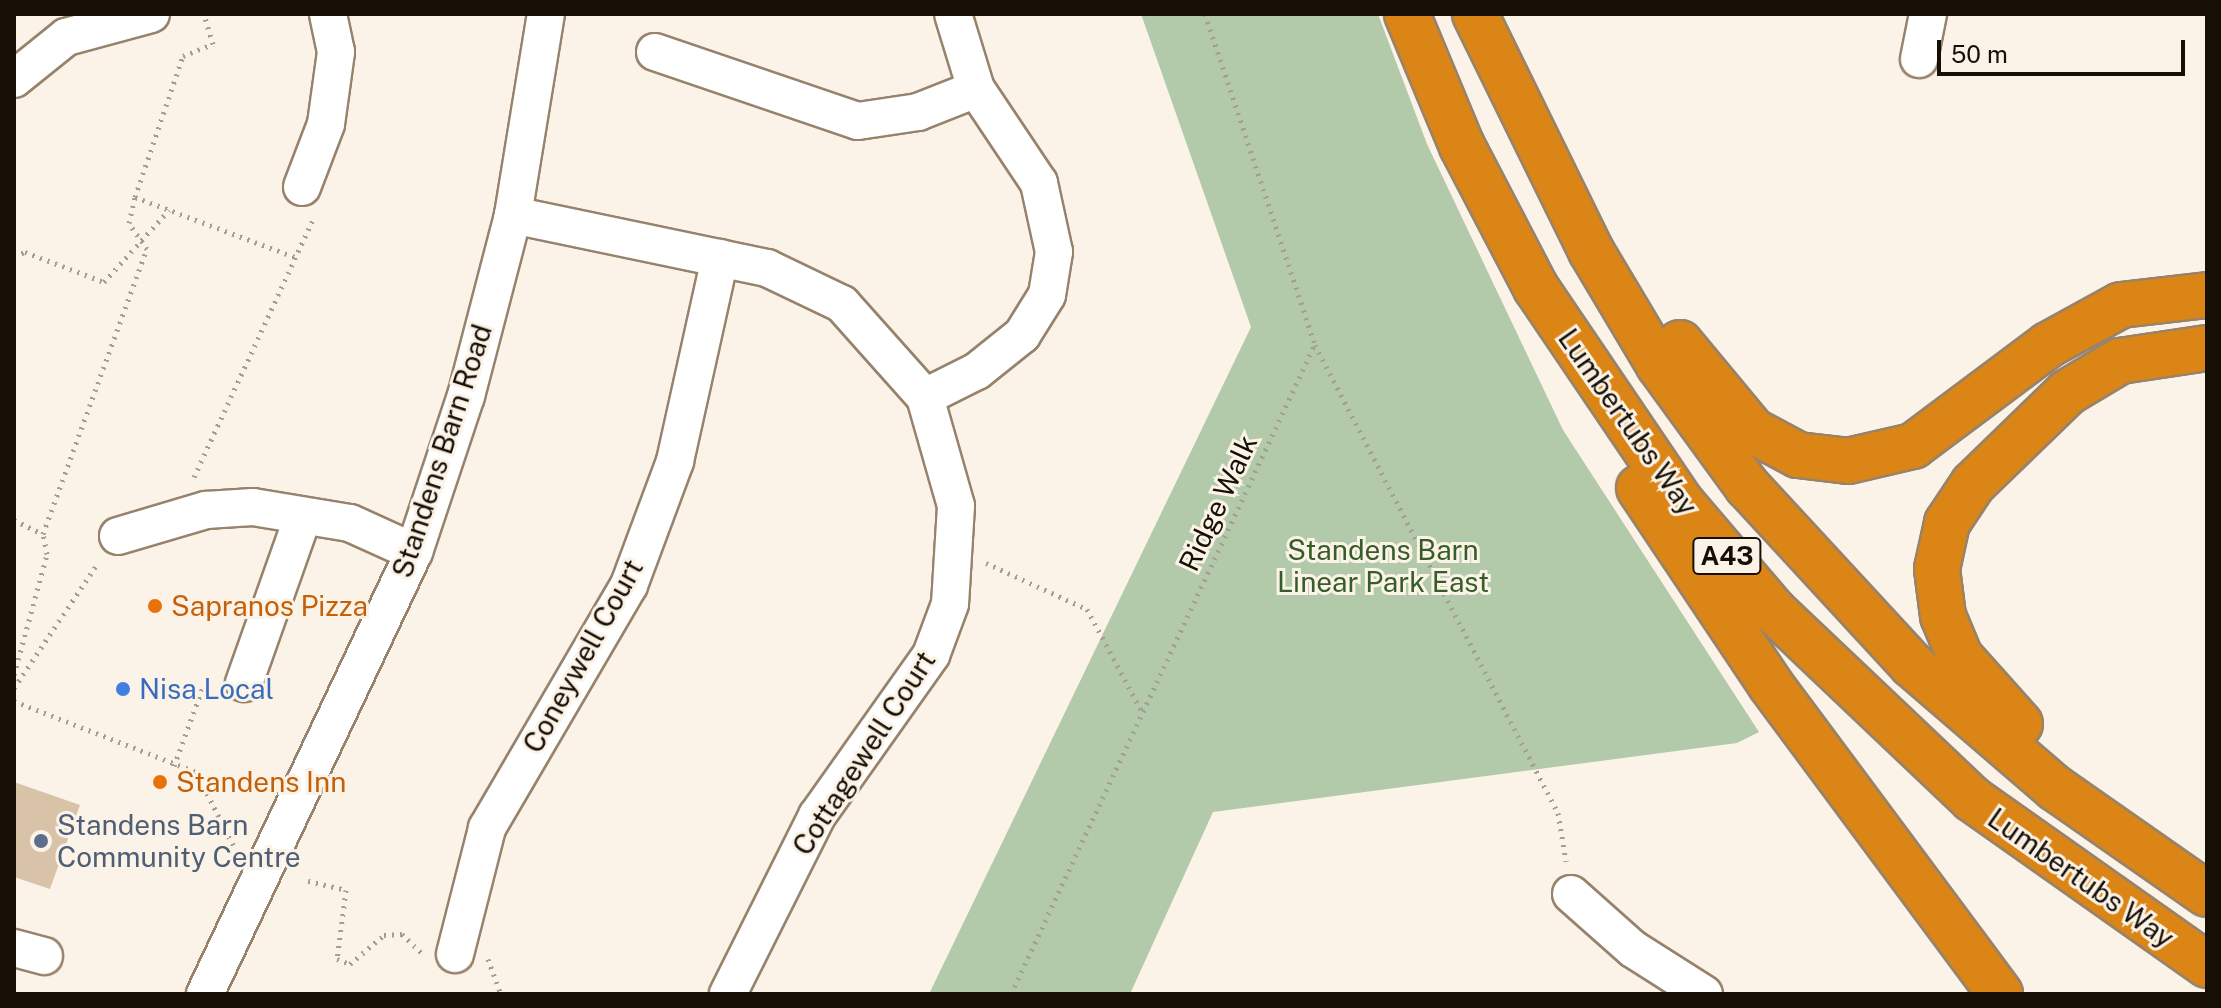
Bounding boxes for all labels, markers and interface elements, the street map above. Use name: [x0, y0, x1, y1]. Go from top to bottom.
scale bar: [1941, 24, 2189, 74]
text: 50 m: [1951, 40, 2008, 68]
street label: Standens Barn Road: [385, 320, 499, 582]
street label: Lumbertubs Way: [1551, 322, 1705, 522]
street label: Ridge Walk: [1172, 429, 1264, 577]
park label: Standens Barn Linear Park East: [1277, 533, 1489, 599]
road number: A43: [1691, 534, 1763, 578]
street label: Coneywell Court: [516, 553, 650, 759]
place label: Sapranos Pizza: [171, 589, 368, 623]
marker: Sapranos Pizza: [146, 597, 164, 615]
street label: Cottagewell Court: [786, 645, 942, 861]
place label: Nisa Local: [139, 672, 274, 706]
marker: Nisa Local: [114, 680, 132, 698]
place label: Standens Inn: [176, 765, 346, 799]
marker: Standens Inn: [151, 773, 169, 791]
street label: Lumbertubs Way: [1981, 801, 2181, 955]
place label: Standens Barn Community Centre: [57, 808, 301, 874]
marker: Standens Barn Community Centre: [32, 832, 50, 850]

